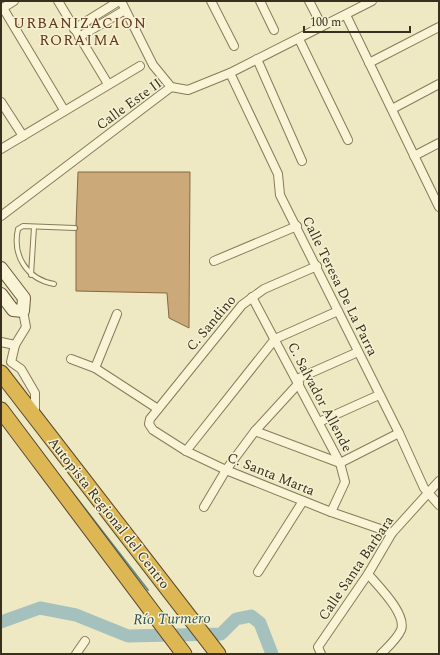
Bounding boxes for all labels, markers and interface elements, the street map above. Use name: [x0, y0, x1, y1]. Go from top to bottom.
scale bar: [304, 8, 410, 34]
district label: URBANIZACION RORAIMA: [13, 12, 147, 52]
text: 100 m: [310, 13, 341, 32]
street label: Calle Este II: [92, 73, 166, 135]
street label: Calle Teresa De La Parra: [297, 212, 383, 360]
street label: C. Sandino: [181, 290, 241, 356]
street label: C. Salvador Allende: [282, 338, 358, 456]
street label: Autopista Regional del Centro: [43, 433, 175, 593]
street label: C. Santa Marta: [224, 447, 318, 501]
street label: Calle Santa Barbara: [313, 511, 399, 625]
water label: Río Turmero: [133, 607, 211, 631]

